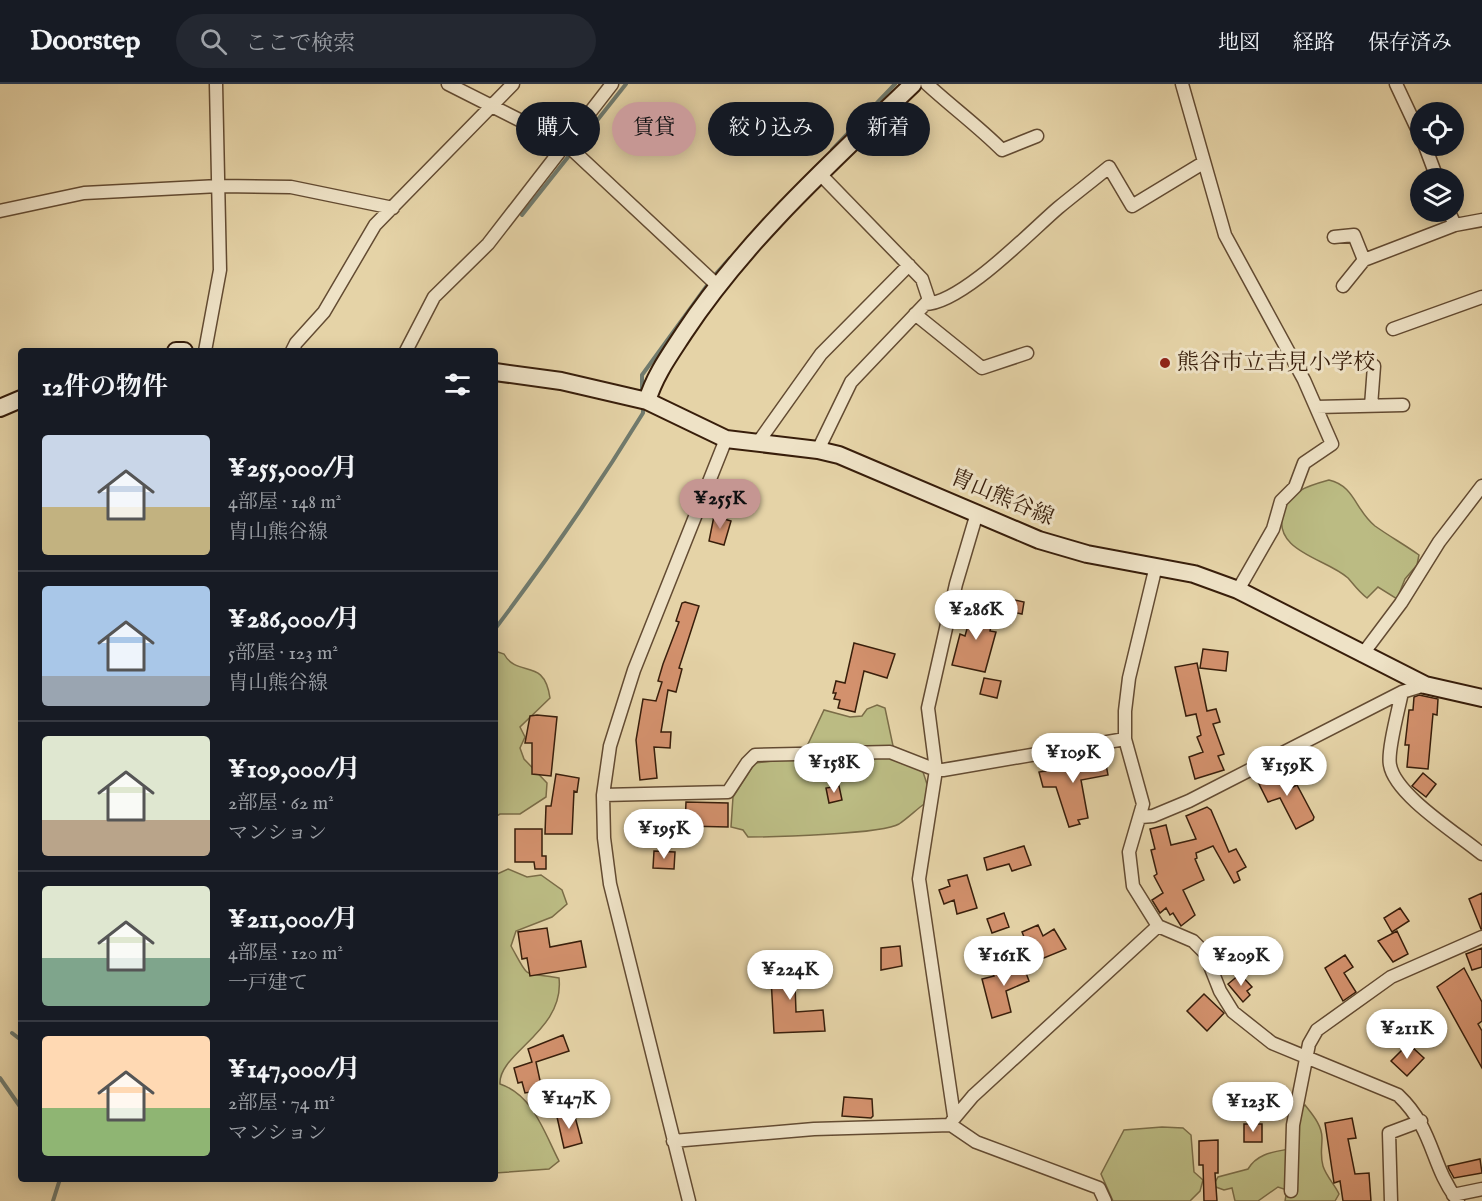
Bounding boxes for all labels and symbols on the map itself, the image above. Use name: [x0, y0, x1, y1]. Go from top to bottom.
place label: 熊谷市立吉見小学校: [1177, 349, 1375, 377]
marker: 熊谷市立吉見小学校: [1158, 356, 1172, 370]
street label: 胄山熊谷線: [946, 464, 1058, 532]
pin: ¥255K: [678, 479, 762, 530]
pin: ¥286K: [934, 590, 1018, 641]
pin: ¥109K: [1031, 733, 1115, 784]
pin: ¥158K: [792, 743, 876, 794]
pin: ¥159K: [1245, 746, 1329, 797]
pin: ¥195K: [622, 809, 706, 860]
pin: ¥161K: [962, 936, 1046, 987]
pin: ¥209K: [1199, 936, 1283, 987]
pin: ¥224K: [748, 950, 832, 1001]
pin: ¥211K: [1365, 1009, 1449, 1060]
pin: ¥147K: [527, 1079, 611, 1130]
pin: ¥123K: [1211, 1082, 1295, 1133]

